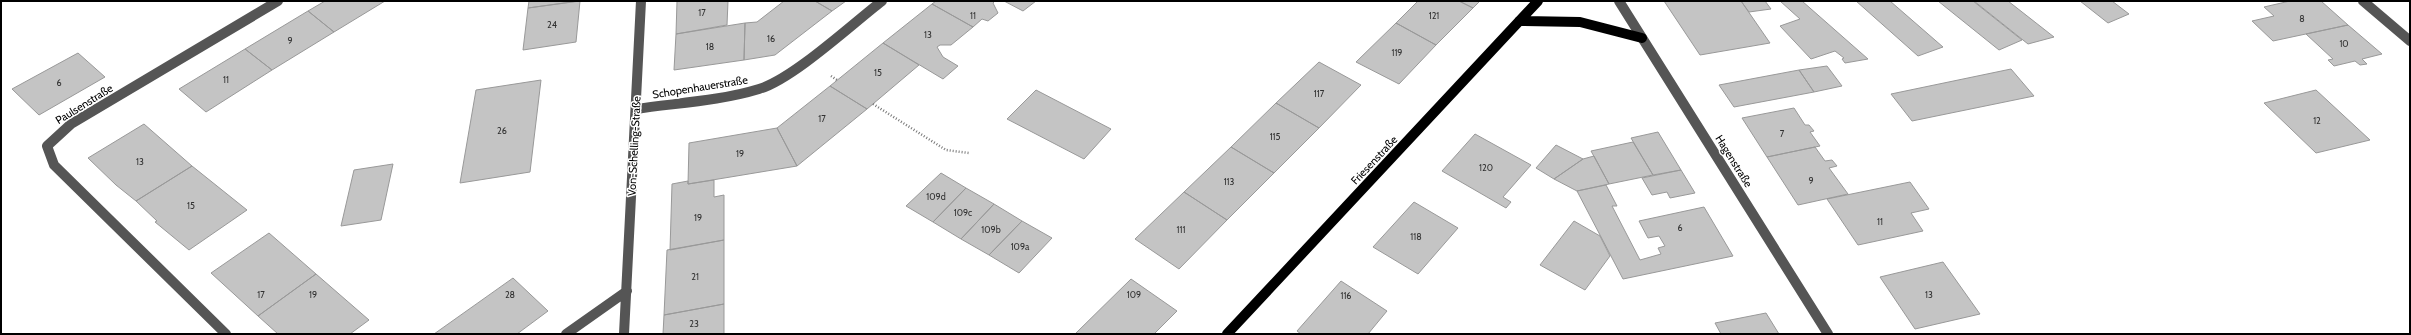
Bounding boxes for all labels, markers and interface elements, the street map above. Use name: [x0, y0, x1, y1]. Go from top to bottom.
house number: 17: [698, 7, 706, 18]
house number: 11: [970, 10, 976, 21]
house number: 121: [1429, 10, 1439, 21]
house number: 8: [2299, 13, 2305, 24]
house number: 24: [547, 19, 557, 30]
house number: 13: [924, 29, 932, 40]
house number: 16: [767, 33, 775, 44]
house number: 9: [287, 35, 293, 46]
house number: 10: [2339, 38, 2349, 49]
house number: 18: [706, 41, 714, 52]
house number: 119: [1392, 47, 1402, 58]
house number: 15: [874, 67, 882, 78]
street label: Schopenhauerstraße: [651, 72, 749, 101]
house number: 11: [223, 74, 229, 85]
house number: 6: [56, 77, 62, 88]
street label: Paulsenstraße: [53, 81, 116, 127]
house number: 117: [1314, 88, 1325, 99]
street label: Von-Schelling-Straße: [624, 95, 644, 196]
house number: 17: [818, 113, 826, 124]
house number: 12: [2313, 115, 2321, 126]
house number: 26: [497, 125, 507, 136]
house number: 7: [1780, 128, 1785, 139]
house number: 115: [1270, 131, 1280, 142]
street label: Friesenstraße: [1348, 132, 1400, 187]
street label: Hagenstraße: [1712, 132, 1756, 190]
house number: 19: [736, 148, 744, 159]
house number: 13: [136, 156, 144, 167]
house number: 120: [1479, 162, 1493, 173]
house number: 9: [1808, 175, 1814, 186]
house number: 113: [1224, 176, 1234, 187]
house number: 109d: [926, 191, 946, 202]
house number: 15: [187, 200, 195, 211]
house number: 109c: [954, 207, 972, 218]
house number: 19: [694, 212, 702, 223]
house number: 11: [1877, 216, 1883, 227]
house number: 6: [1677, 222, 1683, 233]
house number: 109b: [981, 224, 1001, 235]
house number: 111: [1177, 224, 1185, 235]
house number: 118: [1410, 231, 1422, 242]
house number: 109a: [1011, 241, 1030, 252]
house number: 21: [691, 271, 699, 282]
house number: 17: [257, 289, 265, 300]
house number: 19: [309, 289, 317, 300]
house number: 28: [505, 289, 515, 300]
house number: 109: [1127, 289, 1141, 300]
house number: 13: [1925, 289, 1933, 300]
house number: 116: [1341, 290, 1351, 301]
house number: 23: [689, 318, 699, 329]

